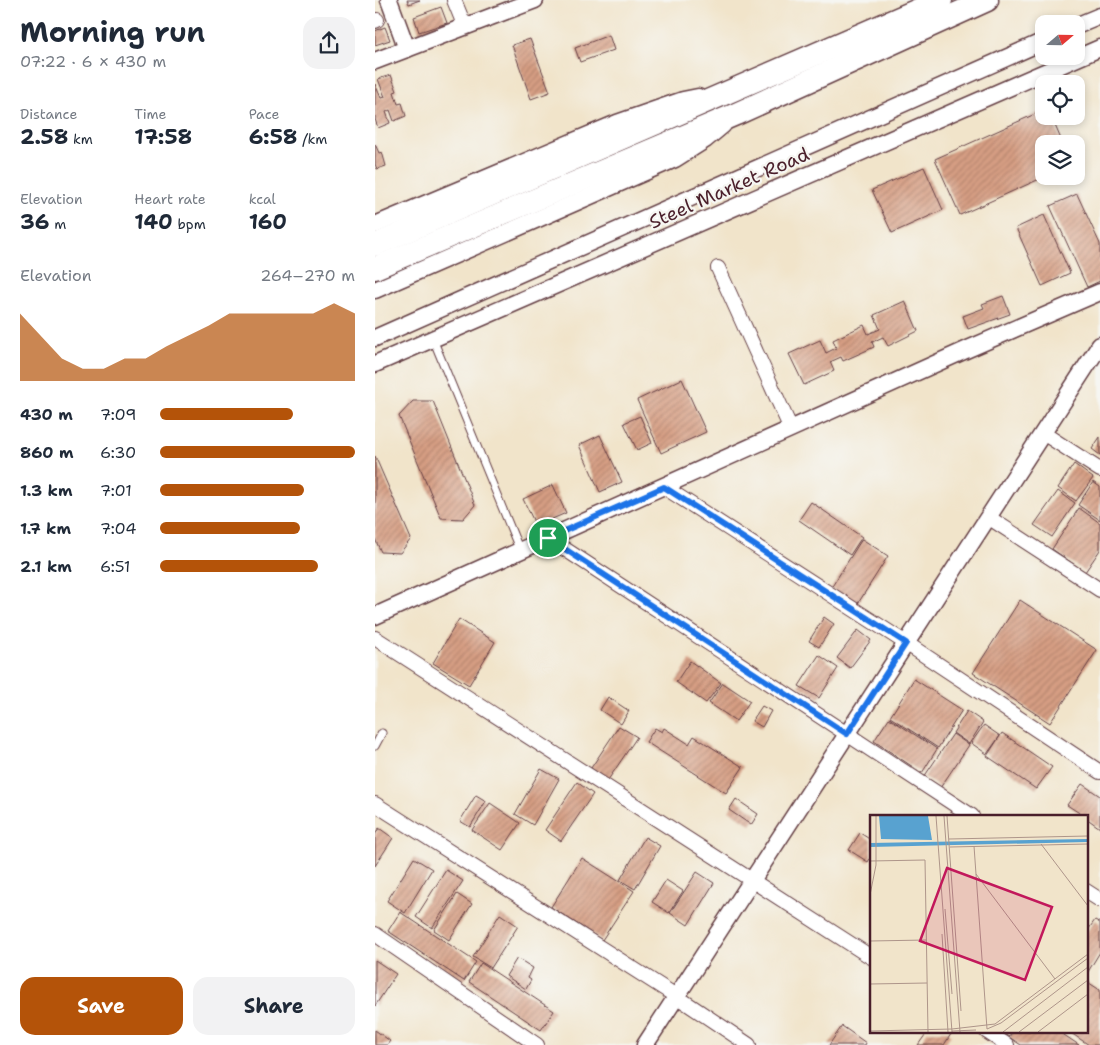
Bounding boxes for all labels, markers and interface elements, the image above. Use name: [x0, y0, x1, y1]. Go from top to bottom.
text: Morning run: [20, 13, 205, 51]
north arrow: [1035, 15, 1085, 65]
map controls: [1035, 15, 1085, 185]
button: share: [303, 17, 355, 69]
text: 07:22 · 6 × 430 m: [20, 51, 166, 72]
button: locate: [1035, 75, 1085, 125]
text: Distance: [20, 105, 77, 123]
text: Time: [134, 105, 166, 123]
text: Pace: [249, 105, 279, 123]
text: 2.58: [20, 123, 68, 151]
text: 17:58: [134, 123, 192, 151]
text: 6:58: [249, 123, 297, 151]
text: km: [68, 130, 93, 148]
text: /km: [297, 130, 327, 148]
button: layers: [1035, 135, 1085, 185]
street label: Steel Market Road: [645, 141, 813, 235]
text: Elevation: [20, 190, 83, 208]
text: Heart rate: [134, 190, 206, 208]
text: kcal: [249, 190, 276, 208]
text: 36: [20, 208, 49, 236]
text: 140: [134, 208, 173, 236]
text: 160: [249, 208, 287, 236]
text: m: [49, 215, 66, 233]
text: bpm: [173, 215, 206, 233]
text: Elevation: [20, 265, 92, 286]
text: 264–270 m: [260, 265, 355, 286]
text: 430 m: [20, 404, 73, 425]
text: 7:09: [100, 404, 136, 425]
text: 860 m: [20, 442, 74, 463]
text: 6:30: [100, 442, 136, 463]
text: 1.3 km: [20, 480, 73, 501]
text: 7:01: [100, 480, 132, 501]
pin: [527, 517, 569, 559]
text: 1.7 km: [20, 518, 71, 539]
text: 7:04: [100, 518, 136, 539]
icon: arrive: [534, 524, 562, 552]
text: 2.1 km: [20, 556, 72, 577]
text: 6:51: [100, 556, 130, 577]
inset map: [870, 815, 1087, 1032]
button: Save: [20, 977, 183, 1035]
button: Share: [193, 977, 355, 1035]

